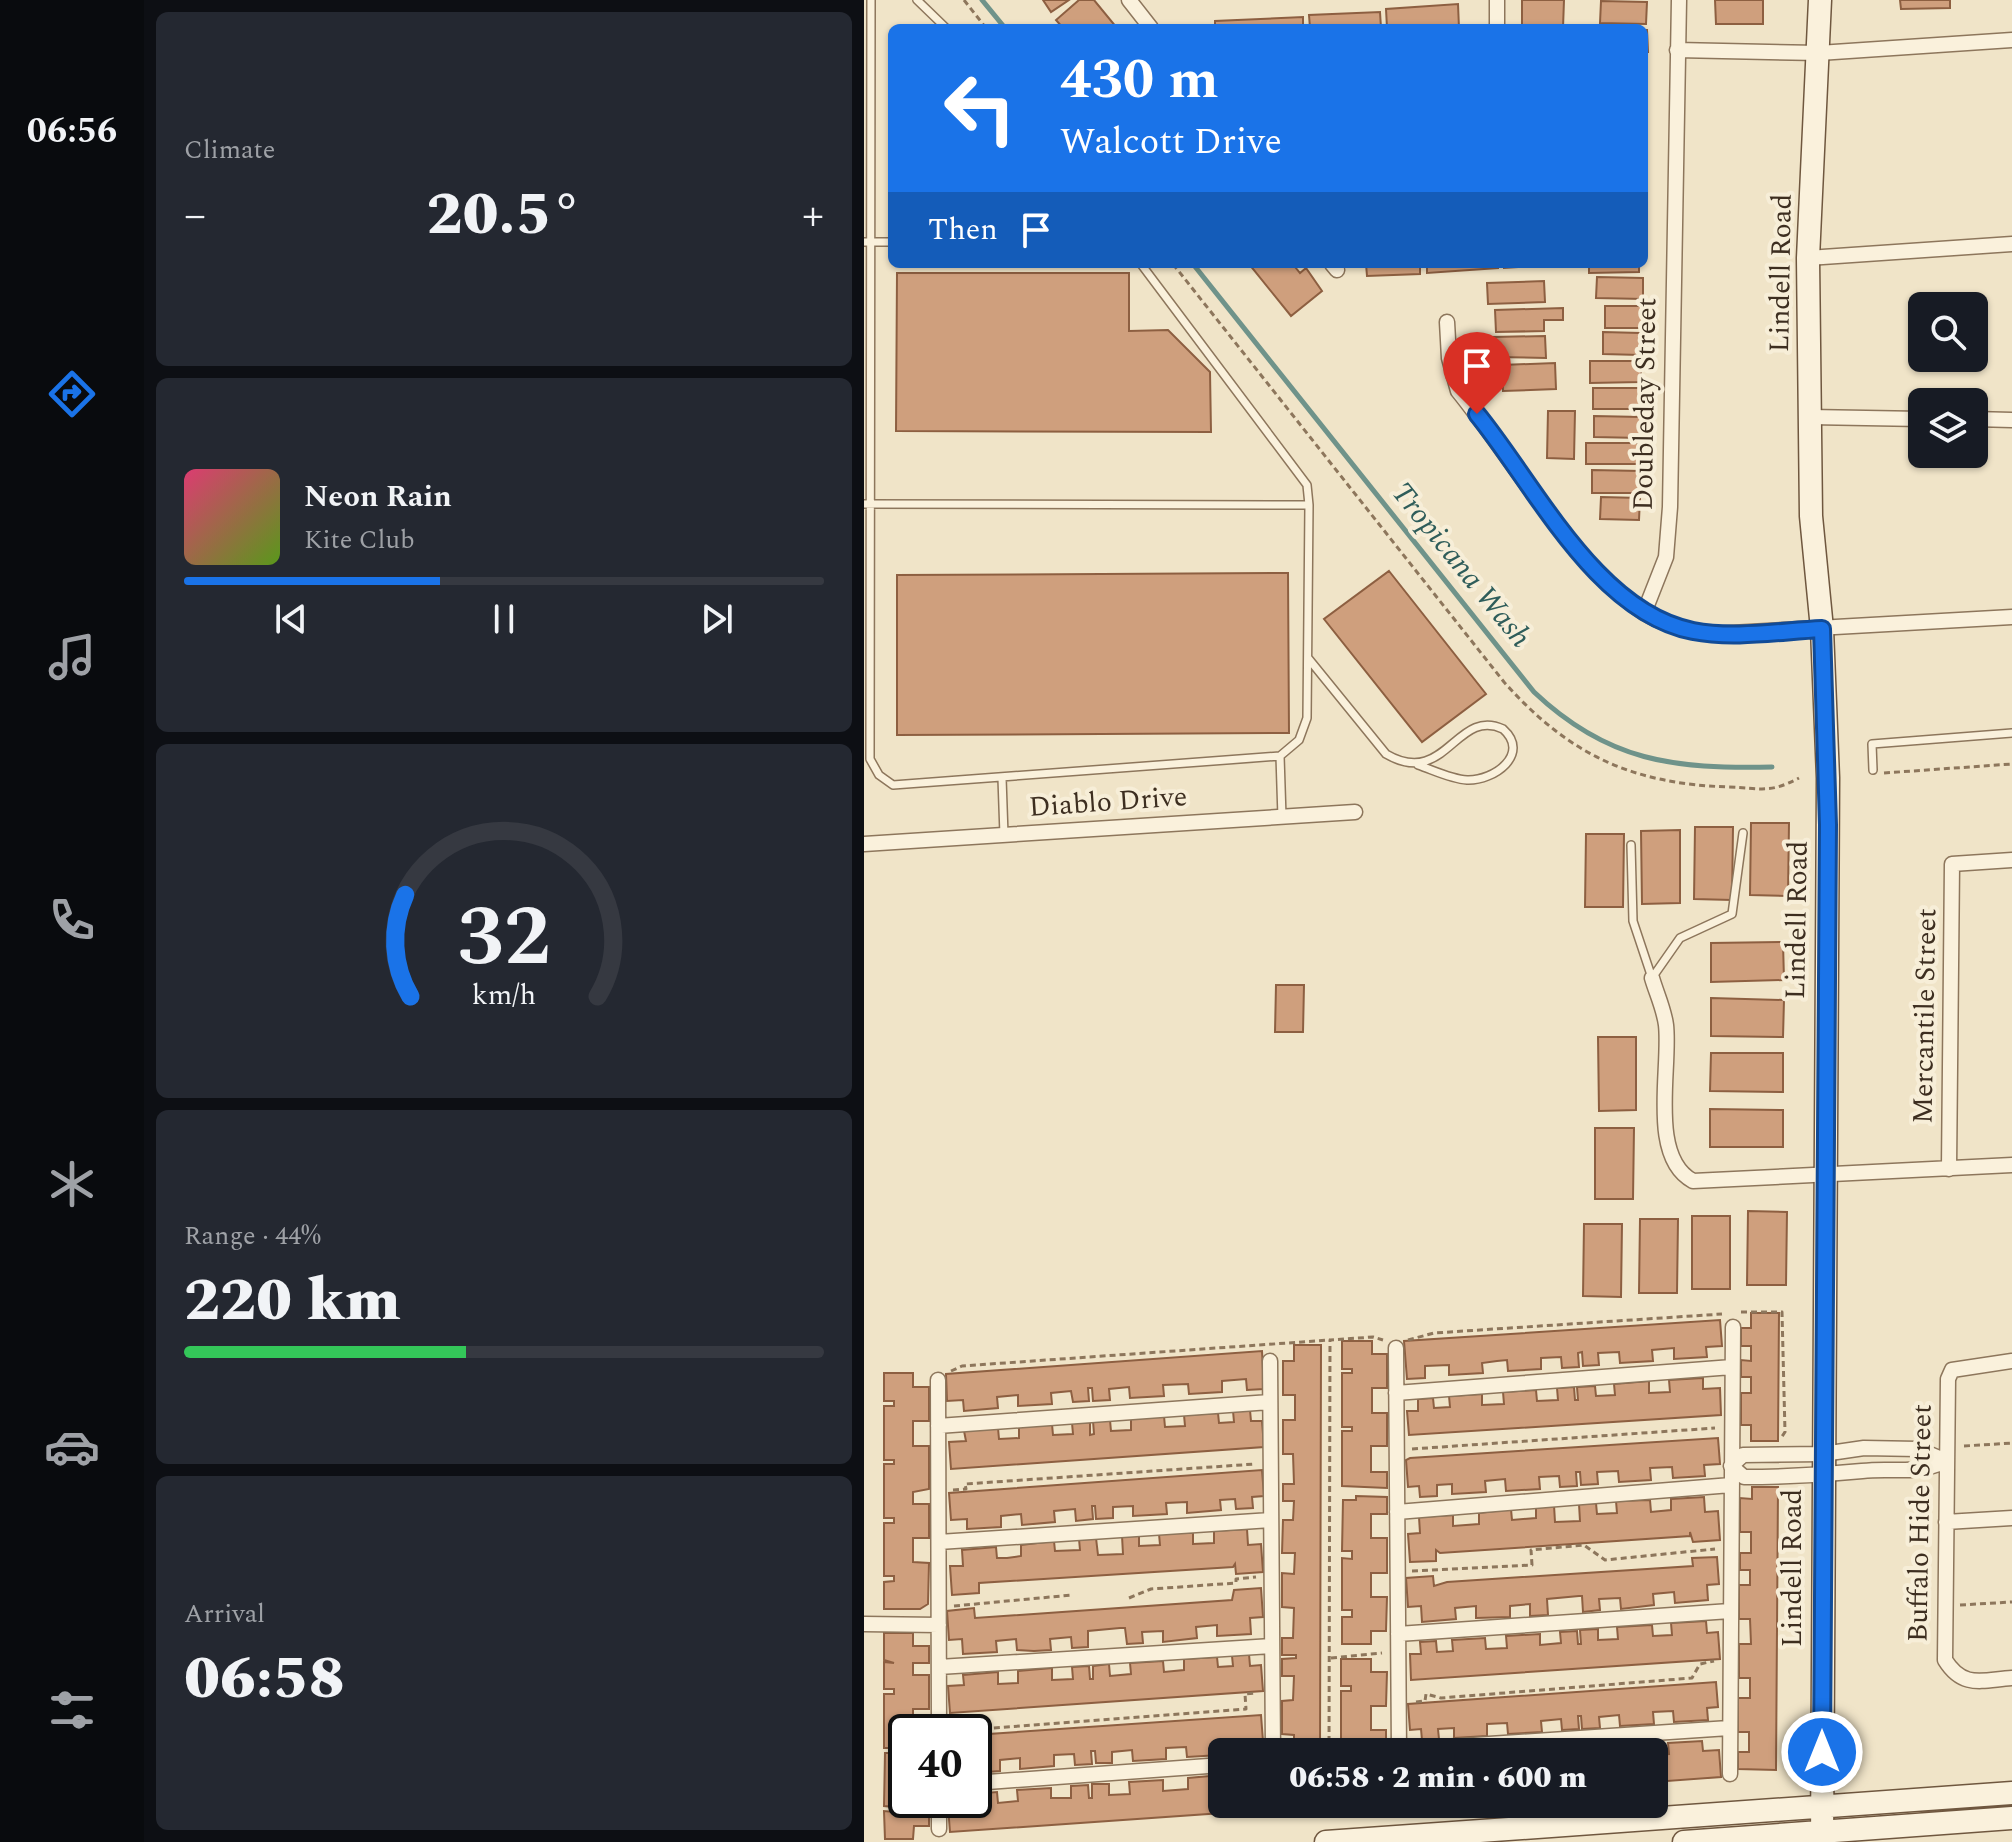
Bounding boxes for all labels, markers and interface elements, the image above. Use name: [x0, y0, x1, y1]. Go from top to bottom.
text: 430 m: [1060, 38, 1219, 123]
icon: left: [928, 56, 1032, 160]
text: 06:56: [27, 104, 117, 159]
text: Walcott Drive: [1060, 115, 1282, 170]
text: Climate: [184, 130, 275, 170]
text: 20.5°: [427, 169, 581, 261]
text: −: [184, 182, 206, 249]
text: +: [802, 182, 824, 249]
street label: Lindell Road: [1758, 193, 1804, 353]
text: Then: [928, 207, 998, 253]
icon: arrive: [1014, 208, 1058, 252]
map controls: [1908, 292, 1988, 468]
button: search: [1908, 292, 1988, 372]
street label: Doubleday Street: [1622, 297, 1668, 511]
pin: [1443, 332, 1511, 414]
icon: arrive: [1455, 344, 1499, 388]
icon: directions: [44, 366, 100, 422]
button: layers: [1908, 388, 1988, 468]
water label: Tropicana Wash: [1380, 472, 1542, 658]
text: Neon Rain: [304, 474, 452, 520]
text: Kite Club: [304, 520, 415, 560]
icon: previous: [269, 597, 313, 641]
icon: pause: [482, 597, 526, 641]
icon: next: [695, 597, 739, 641]
icon: music: [44, 629, 100, 685]
street label: Diablo Drive: [1027, 775, 1189, 829]
street label: Lindell Road: [1774, 840, 1820, 1000]
text: 32: [457, 875, 551, 1002]
icon: phone: [44, 892, 100, 948]
street label: Mercantile Street: [1902, 908, 1948, 1124]
text: km/h: [472, 974, 536, 1017]
icon: climate: [44, 1156, 100, 1212]
text: Range · 44%: [184, 1216, 321, 1256]
text: 220 km: [184, 1255, 401, 1347]
street label: Buffalo Hide Street: [1896, 1403, 1944, 1643]
icon: car: [44, 1419, 100, 1475]
street label: Lindell Road: [1771, 1489, 1814, 1647]
text: Arrival: [184, 1594, 265, 1634]
text: 06:58: [184, 1633, 345, 1725]
icon: filters: [44, 1682, 100, 1738]
position arrow: [1780, 1710, 1864, 1794]
speed limit sign: 40: [888, 1714, 992, 1818]
text: 06:58 · 2 min · 600 m: [1289, 1755, 1587, 1801]

